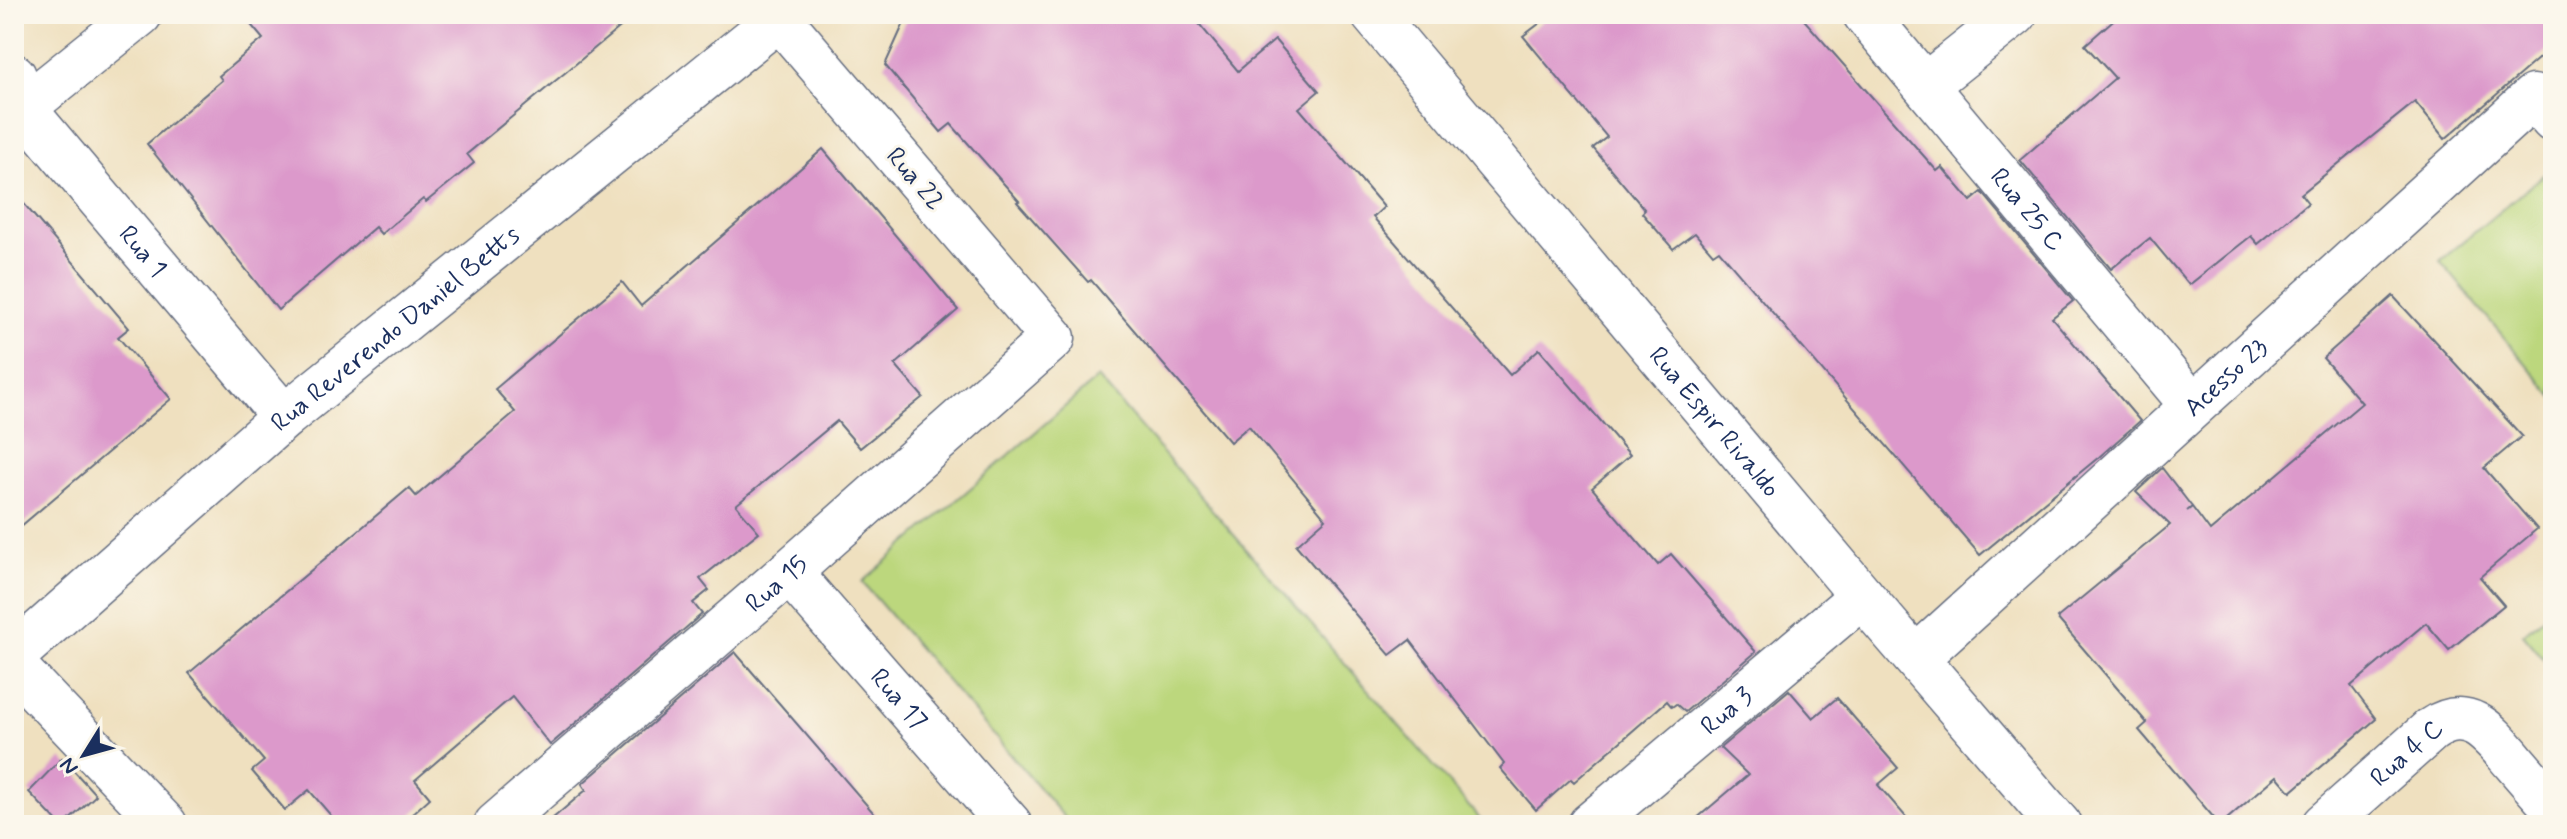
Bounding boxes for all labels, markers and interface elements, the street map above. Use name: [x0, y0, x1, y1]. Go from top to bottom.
street label: Rua 22: [878, 141, 951, 218]
street label: Rua 25 C: [1982, 161, 2071, 259]
street label: Rua 1: [110, 219, 174, 285]
street label: Rua Reverendo Daniel Betts: [264, 219, 527, 440]
street label: Acesso 23: [2177, 331, 2276, 425]
street label: Rua Espir Rivaldo: [1640, 340, 1787, 505]
street label: Rua 15: [739, 548, 816, 621]
street label: Rua 17: [862, 662, 934, 738]
street label: Rua 3: [1694, 680, 1761, 744]
street label: Rua 4 C: [2364, 712, 2450, 795]
north arrow: [44, 715, 124, 795]
text: N: [54, 752, 85, 780]

